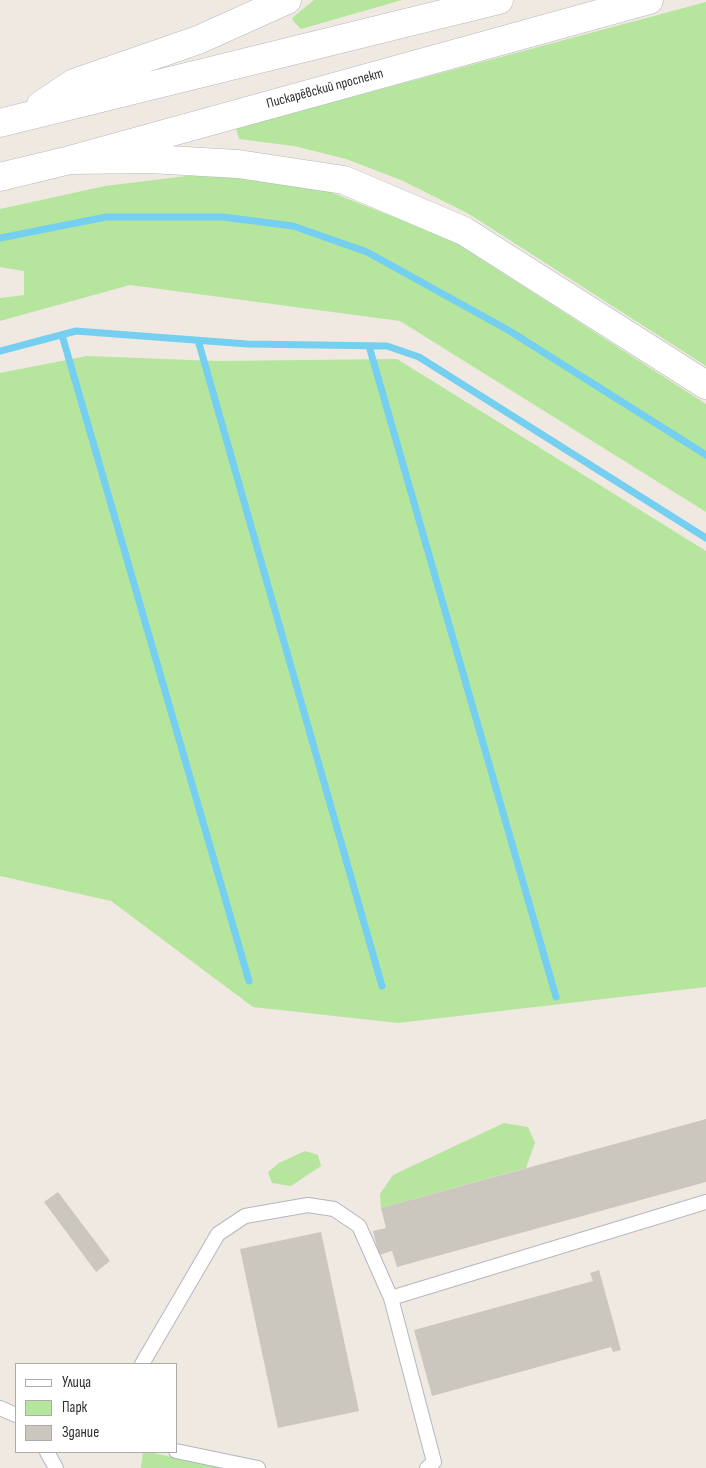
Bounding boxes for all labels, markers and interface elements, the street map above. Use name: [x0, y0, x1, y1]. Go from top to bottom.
street label: Пискарёвский проспект: [265, 65, 385, 113]
legend: [15, 1363, 178, 1453]
text: Улица: [62, 1373, 91, 1392]
text: Парк: [62, 1398, 87, 1417]
text: Здание: [62, 1423, 99, 1442]

